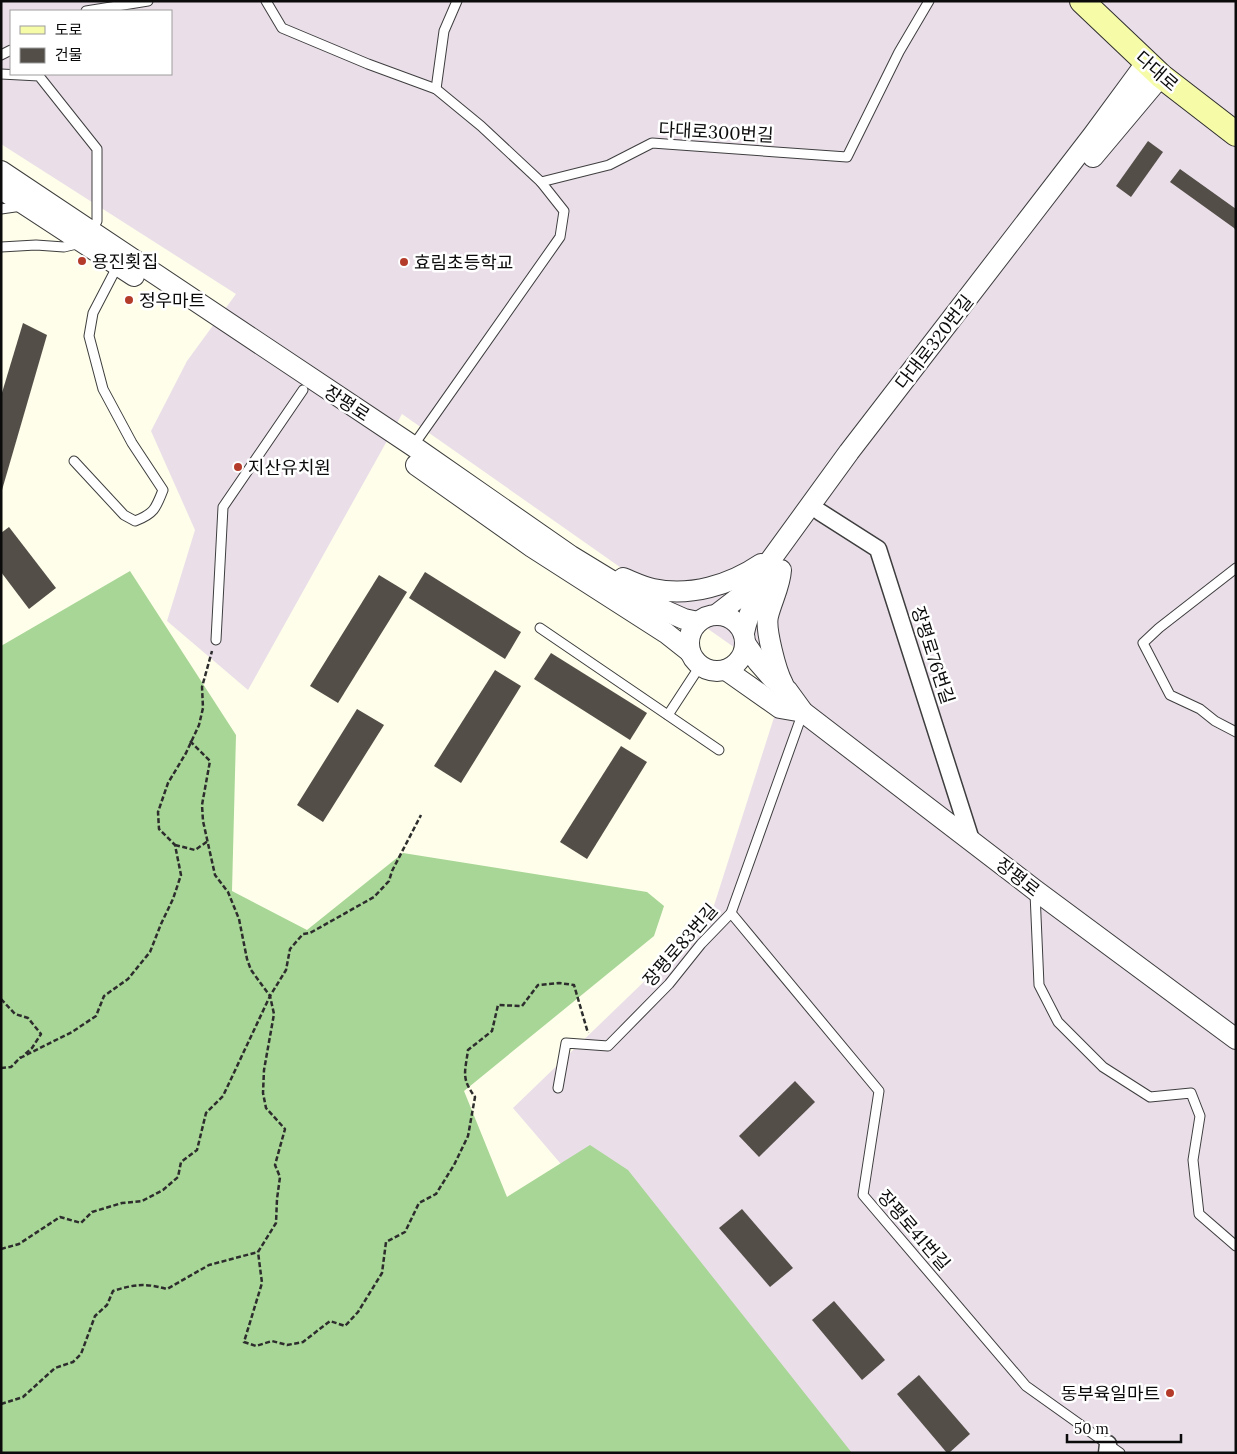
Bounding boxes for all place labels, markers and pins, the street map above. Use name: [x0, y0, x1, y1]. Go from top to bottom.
place label: 용진횟집: [92, 250, 158, 273]
place label: 효림초등학교: [414, 251, 513, 274]
marker: 용진횟집: [76, 255, 88, 267]
marker: 효림초등학교: [398, 256, 410, 268]
place label: 정우마트: [139, 289, 205, 312]
marker: 정우마트: [123, 294, 135, 306]
place label: 지산유치원: [248, 456, 331, 479]
marker: 지산유치원: [232, 461, 244, 473]
place label: 동부육일마트: [1061, 1382, 1160, 1405]
marker: 동부육일마트: [1164, 1387, 1176, 1399]

